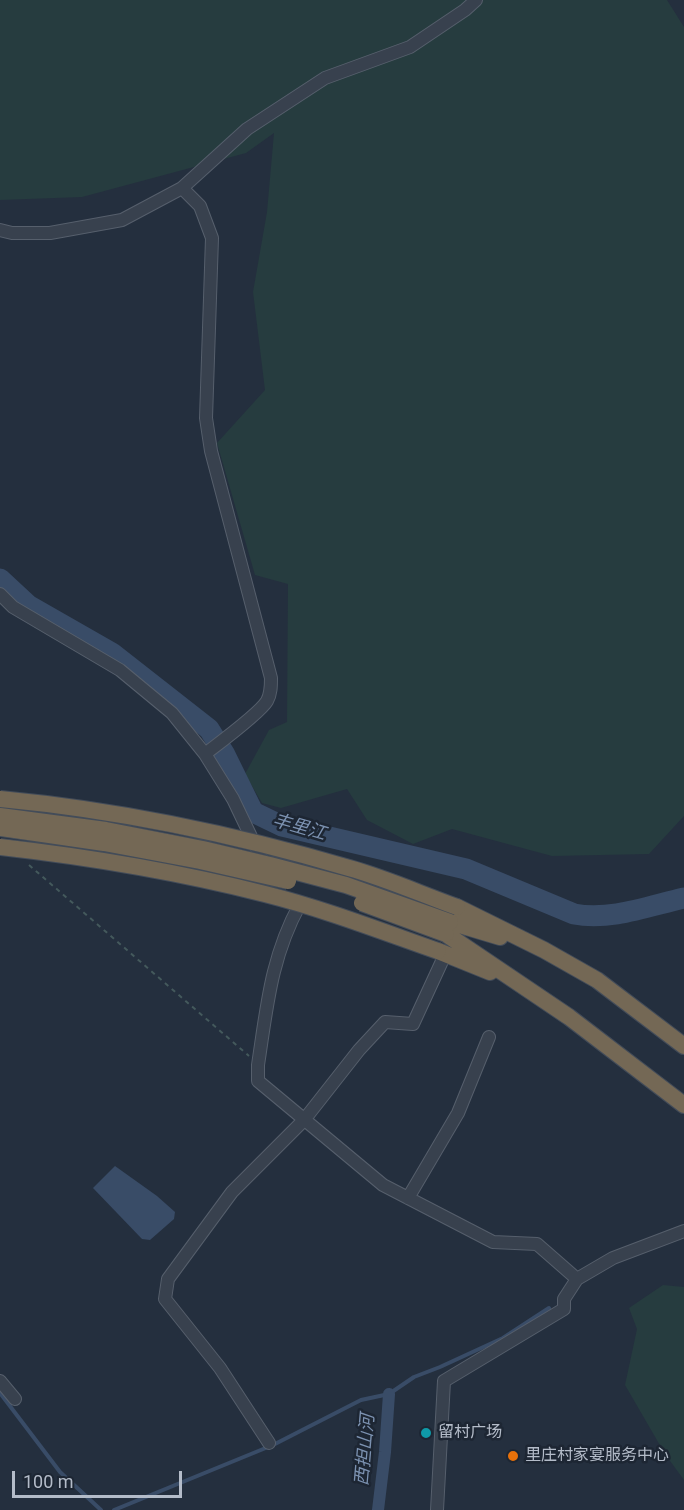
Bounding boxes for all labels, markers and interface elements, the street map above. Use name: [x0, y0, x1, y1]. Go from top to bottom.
water label: 丰里江: [270, 810, 328, 846]
water label: 西担山河: [352, 1413, 380, 1487]
place label: 留村广场: [438, 1423, 502, 1443]
marker: 留村广场: [419, 1426, 433, 1440]
place label: 里庄村家宴服务中心: [525, 1446, 669, 1466]
marker: 里庄村家宴服务中心: [506, 1449, 520, 1463]
scale bar: [15, 1459, 184, 1497]
text: 100 m: [23, 1471, 74, 1492]

